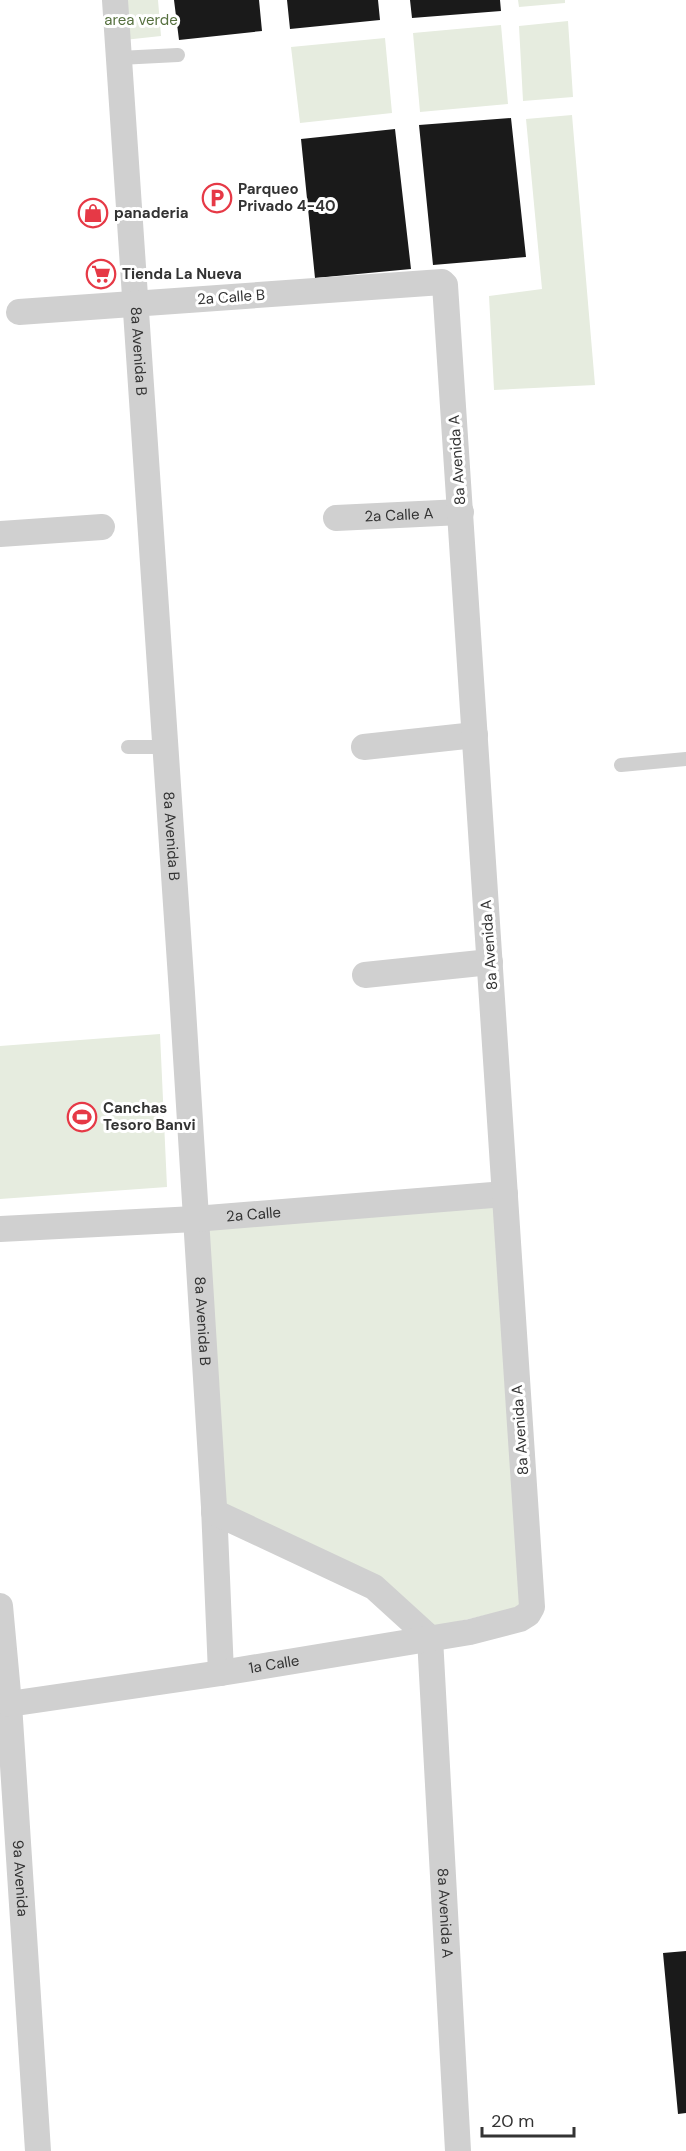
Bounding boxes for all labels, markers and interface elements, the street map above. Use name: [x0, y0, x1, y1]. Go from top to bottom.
park label: area verde: [104, 10, 178, 30]
place label: Parqueo Privado 4-40: [238, 179, 335, 216]
parking icon: Parqueo Privado 4-40: [201, 182, 233, 214]
shop icon: panaderia: [77, 197, 109, 229]
place label: panaderia: [114, 203, 189, 223]
supermarket icon: Tienda La Nueva: [85, 258, 117, 290]
place label: Tienda La Nueva: [122, 264, 242, 284]
street label: 2a Calle B: [196, 285, 266, 309]
street label: 8a Avenida B: [126, 306, 152, 396]
street label: 8a Avenida A: [444, 414, 470, 506]
street label: 2a Calle A: [364, 503, 434, 527]
street label: 8a Avenida B: [158, 791, 184, 881]
street label: 8a Avenida A: [476, 899, 502, 991]
place label: Canchas Tesoro Banvi: [103, 1098, 196, 1135]
sports icon: Canchas Tesoro Banvi: [66, 1101, 98, 1133]
street label: 2a Calle: [225, 1202, 282, 1226]
street label: 8a Avenida B: [190, 1276, 215, 1366]
street label: 8a Avenida A: [507, 1384, 533, 1476]
street label: 1a Calle: [247, 1650, 301, 1678]
street label: 9a Avenida: [8, 1839, 33, 1917]
street label: 8a Avenida A: [433, 1867, 457, 1959]
scale bar: [482, 2100, 574, 2138]
text: 20 m: [491, 2109, 534, 2133]

